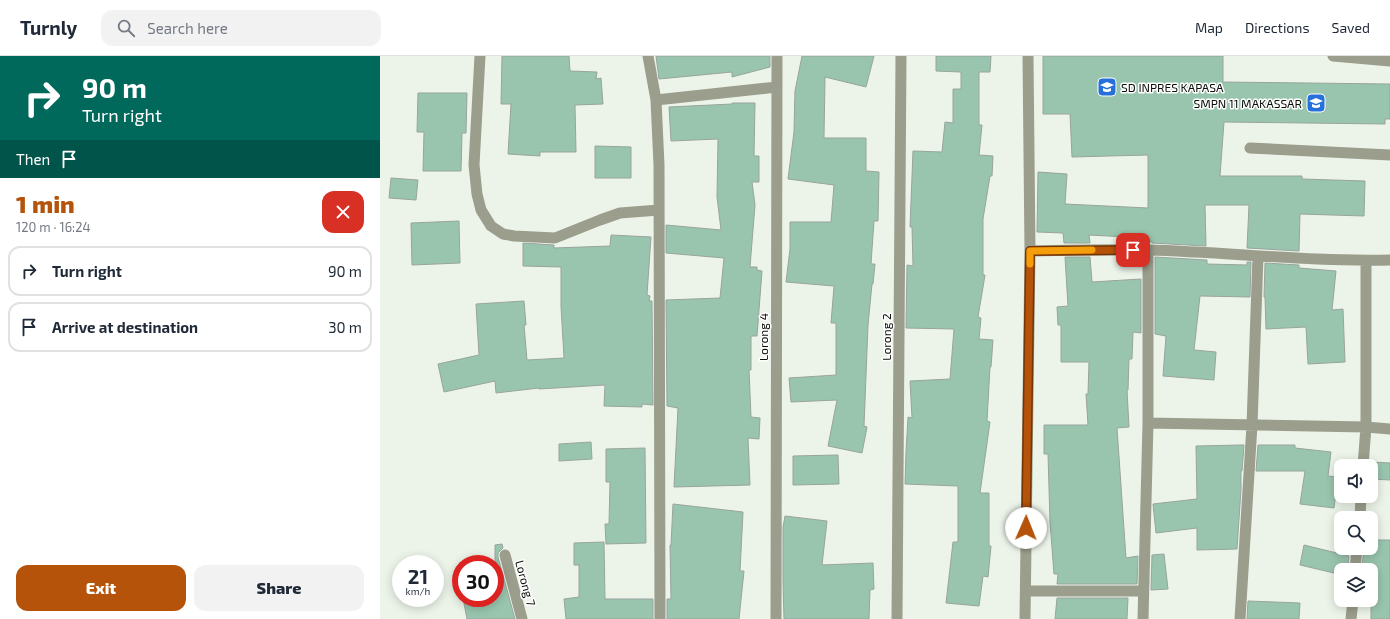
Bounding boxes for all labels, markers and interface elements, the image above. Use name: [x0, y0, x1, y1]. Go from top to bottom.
search box: [101, 10, 381, 46]
text: Turnly: [20, 16, 77, 39]
icon: search: [115, 17, 137, 39]
text: Search here: [147, 19, 228, 37]
text: Map: [1195, 19, 1223, 36]
text: Directions: [1245, 19, 1310, 36]
text: Saved: [1332, 19, 1370, 36]
text: 90 m: [82, 70, 147, 104]
icon: right: [16, 72, 68, 124]
school or university icon: SD INPRES KAPASA: [1096, 76, 1118, 98]
place label: SD INPRES KAPASA: [1121, 80, 1224, 94]
school or university icon: SMPN 11 MAKASSAR: [1305, 92, 1327, 114]
place label: SMPN 11 MAKASSAR: [1193, 96, 1302, 110]
text: Turn right: [82, 104, 162, 126]
icon: arrive: [58, 148, 80, 170]
text: Then: [16, 150, 50, 168]
text: 1 min: [16, 189, 75, 218]
button: close: [322, 191, 364, 233]
text: 120 m · 16:24: [16, 219, 90, 235]
pin: [1116, 233, 1150, 267]
icon: arrive: [1122, 239, 1144, 261]
icon: right: [18, 260, 40, 282]
text: Turn right: [52, 262, 122, 280]
text: 90 m: [328, 262, 362, 280]
street label: Lorong 4: [756, 313, 770, 361]
street label: Lorong 2: [879, 313, 893, 361]
icon: arrive: [18, 316, 40, 338]
text: Arrive at destination: [52, 318, 198, 336]
text: 30 m: [328, 318, 362, 336]
map controls: [1334, 459, 1378, 607]
button: sound: [1334, 459, 1378, 503]
position arrow: [1005, 507, 1047, 549]
button: search: [1334, 511, 1378, 555]
speed limit sign: 30: [452, 555, 504, 607]
street label: Lorong 7: [513, 559, 539, 607]
button: layers: [1334, 563, 1378, 607]
text: 21: [408, 564, 428, 588]
button: Exit: [16, 565, 186, 611]
button: Share: [194, 565, 364, 611]
text: km/h: [406, 585, 430, 597]

